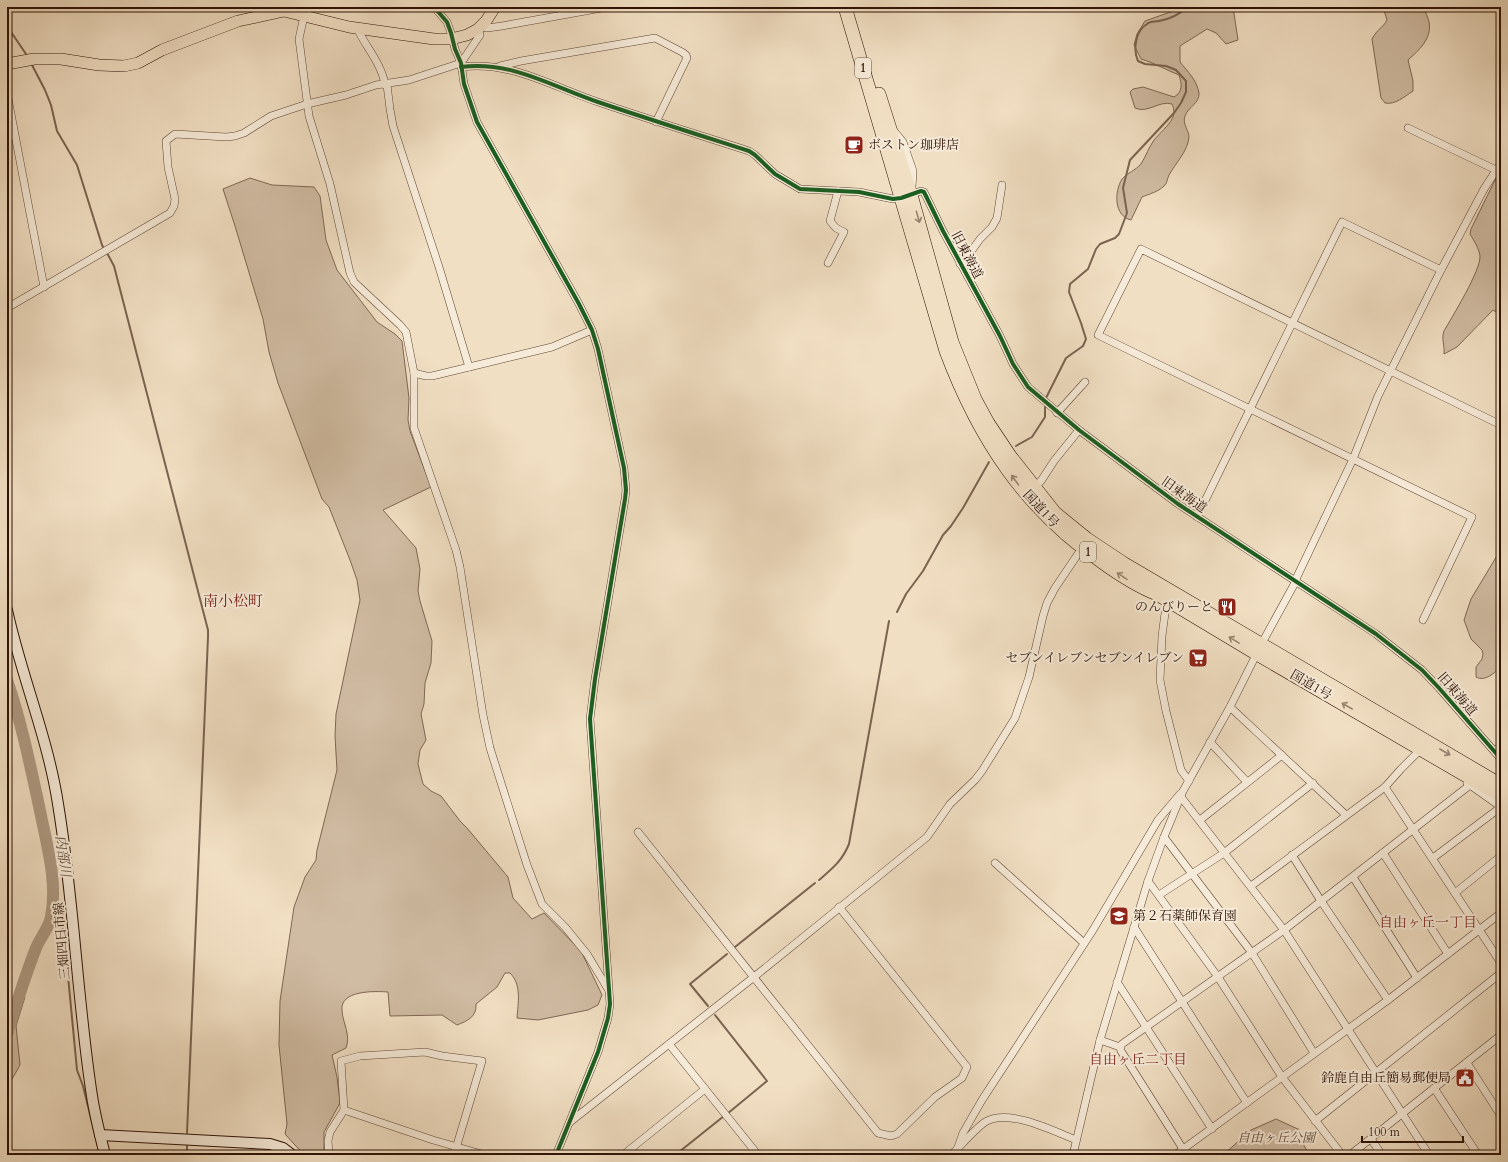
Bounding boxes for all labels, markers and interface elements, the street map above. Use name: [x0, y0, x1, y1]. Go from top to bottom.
road number: 1: [855, 58, 871, 78]
cafe icon: ボストン珈琲店: [843, 134, 865, 156]
place label: ボストン珈琲店: [868, 136, 959, 154]
one-way arrow: [915, 210, 922, 223]
street label: 旧東海道: [947, 228, 987, 282]
street label: 旧東海道: [1158, 473, 1210, 517]
one-way arrow: [1011, 475, 1019, 486]
street label: 国道1号: [1019, 486, 1063, 532]
road number: 1: [1080, 542, 1096, 562]
one-way arrow: [1116, 571, 1128, 579]
district label: 南小松町: [203, 591, 263, 611]
restaurant icon: のんびりーと: [1216, 596, 1238, 618]
place label: のんびりーと: [1135, 598, 1213, 616]
one-way arrow: [1228, 636, 1240, 644]
supermarket icon: セブンイレブンセブンイレブン: [1187, 647, 1209, 669]
place label: セブンイレブンセブンイレブン: [1005, 649, 1184, 667]
street label: 国道1号: [1287, 666, 1335, 704]
street label: 旧東海道: [1433, 668, 1481, 720]
one-way arrow: [1341, 701, 1353, 709]
one-way arrow: [1439, 748, 1451, 756]
water label: 内部川: [51, 834, 76, 880]
street label: 三畑四日市線: [50, 901, 74, 981]
school or university icon: 第２石薬師保育園: [1108, 905, 1130, 927]
place label: 第２石薬師保育園: [1133, 907, 1237, 925]
district label: 自由ヶ丘一丁目: [1379, 913, 1477, 932]
district label: 自由ヶ丘二丁目: [1089, 1050, 1187, 1069]
public building icon: 鈴鹿自由丘簡易郵便局: [1454, 1067, 1476, 1089]
place label: 鈴鹿自由丘簡易郵便局: [1321, 1069, 1451, 1087]
scale bar: [1362, 1118, 1463, 1144]
text: 100 m: [1368, 1124, 1401, 1140]
park label: 自由ヶ丘公園: [1237, 1129, 1317, 1147]

